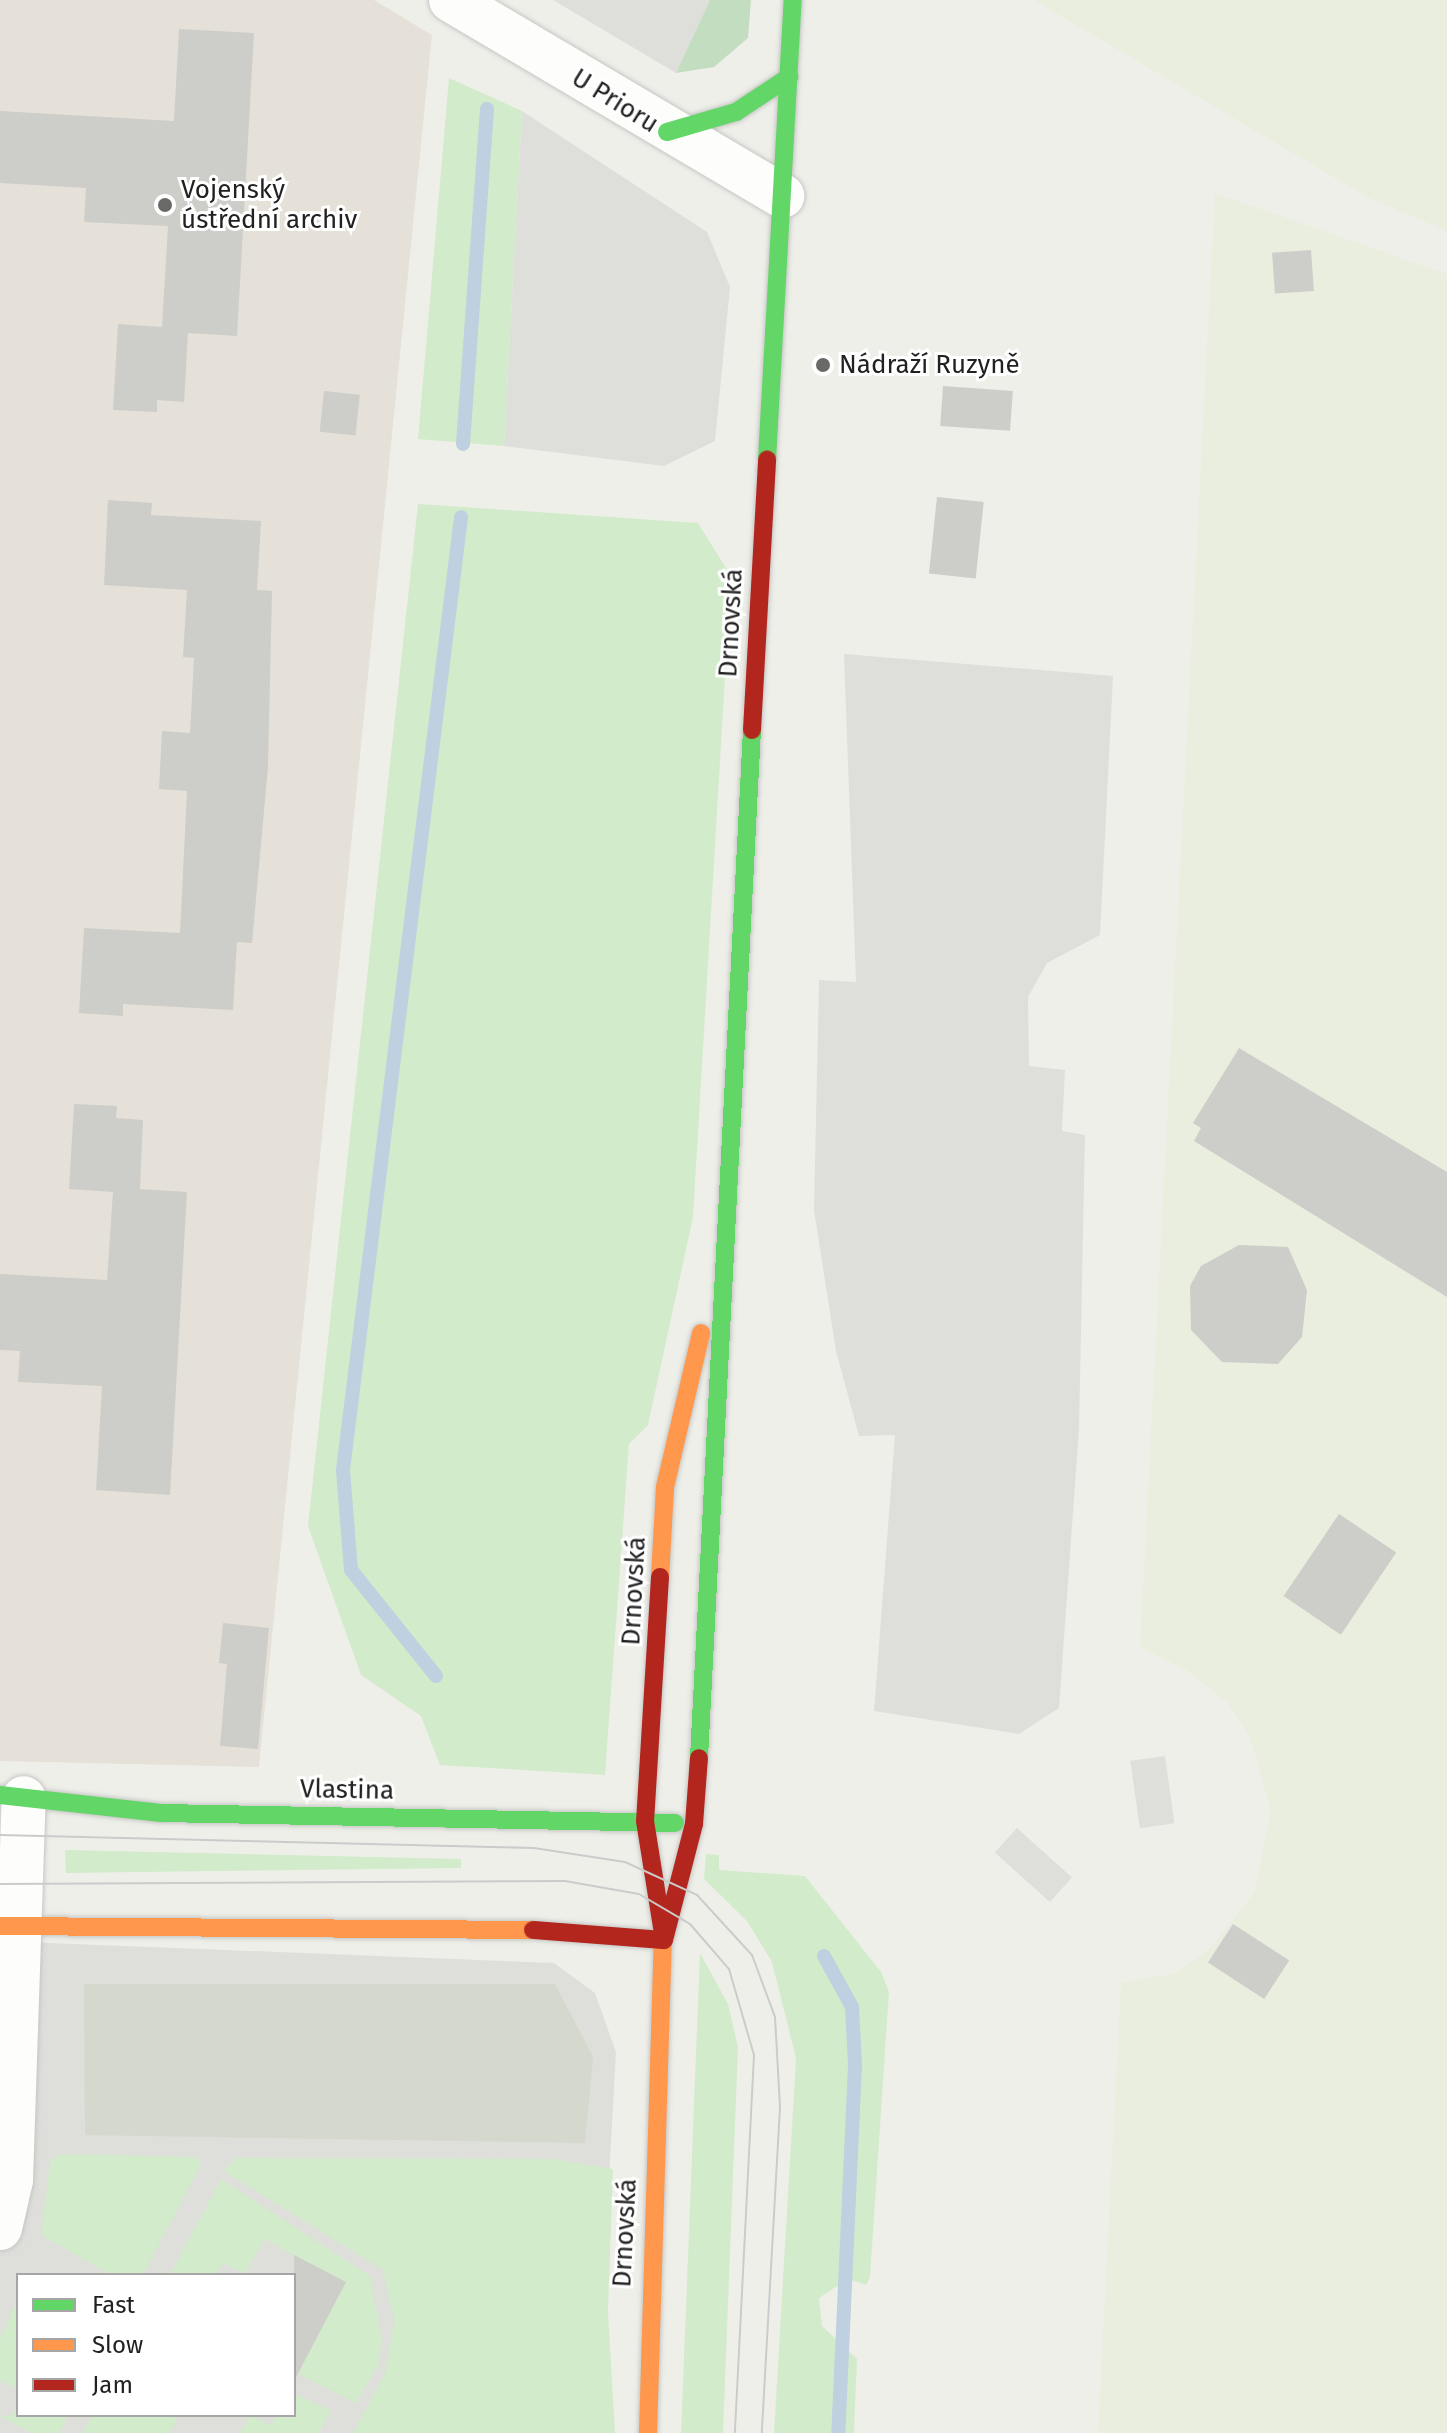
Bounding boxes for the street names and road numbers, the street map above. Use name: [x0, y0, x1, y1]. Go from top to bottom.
street label: U Prioru: [566, 62, 664, 140]
street label: Drnovská: [713, 568, 749, 678]
street label: Drnovská: [616, 1536, 652, 1646]
street label: Vlastina: [300, 1774, 394, 1806]
street label: Drnovská: [607, 2178, 643, 2288]

